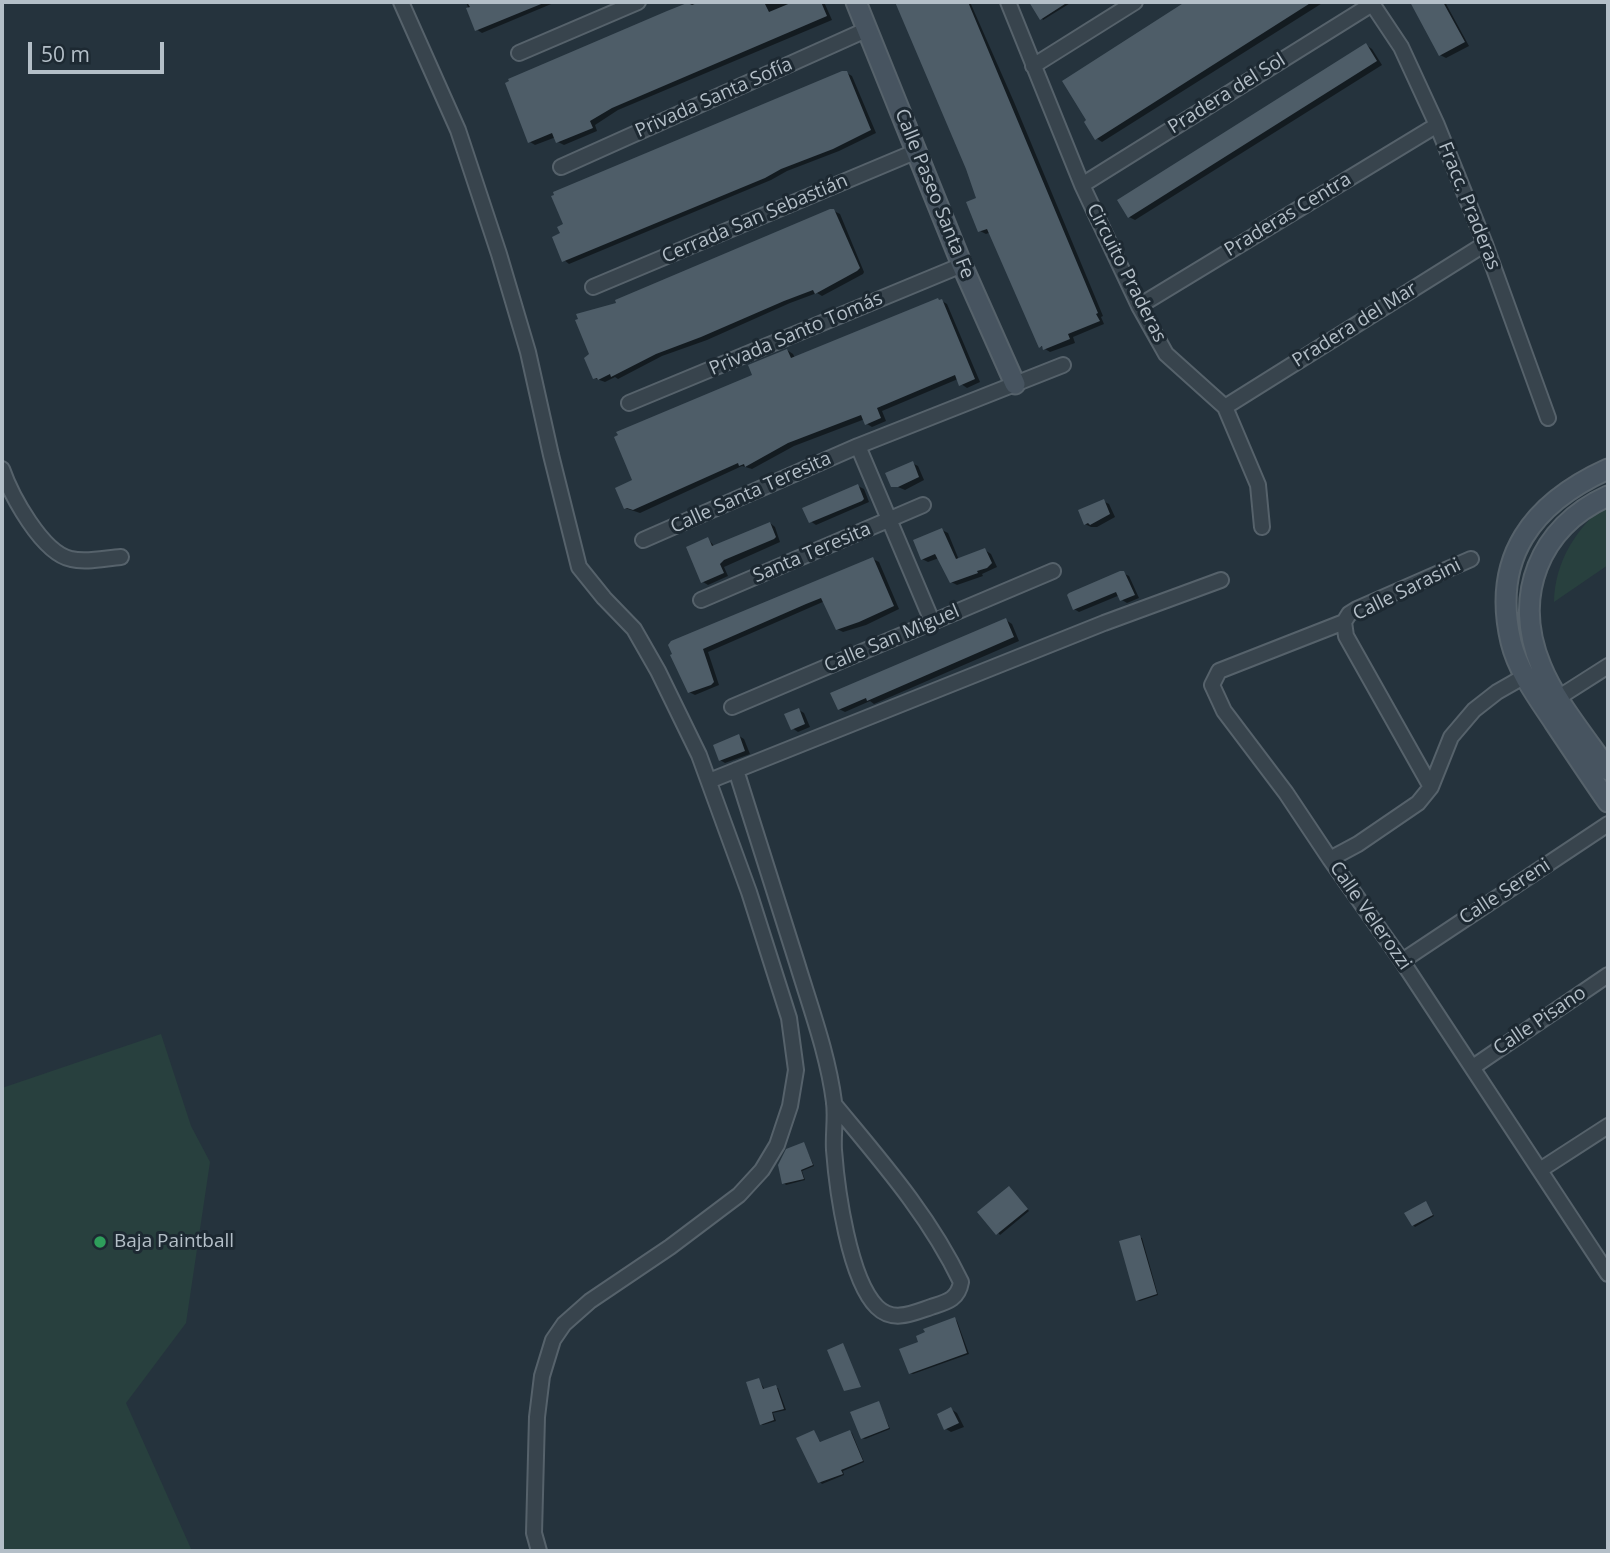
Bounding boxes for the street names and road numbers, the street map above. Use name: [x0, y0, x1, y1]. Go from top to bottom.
street label: Pradera del Sol: [1164, 49, 1290, 139]
street label: Privada Santa Sofía: [632, 53, 796, 143]
street label: Calle Paseo Santa Fe: [889, 106, 979, 282]
street label: Fracc. Praderas: [1433, 139, 1505, 273]
street label: Praderas Centra: [1221, 168, 1355, 262]
street label: Cerrada San Sebastián: [659, 170, 851, 268]
street label: Circuito Praderas: [1081, 200, 1171, 346]
street label: Pradera del Mar: [1288, 278, 1422, 372]
street label: Privada Santo Tomás: [706, 287, 886, 381]
street label: Calle Santa Teresita: [667, 447, 835, 539]
street label: Santa Teresita: [750, 518, 874, 588]
street label: Calle Sarasini: [1349, 554, 1465, 626]
street label: Calle San Miguel: [821, 600, 963, 678]
street label: Calle Sereni: [1455, 854, 1555, 930]
street label: Calle Velerozzi: [1324, 857, 1416, 975]
street label: Calle Pisano: [1489, 982, 1591, 1060]

